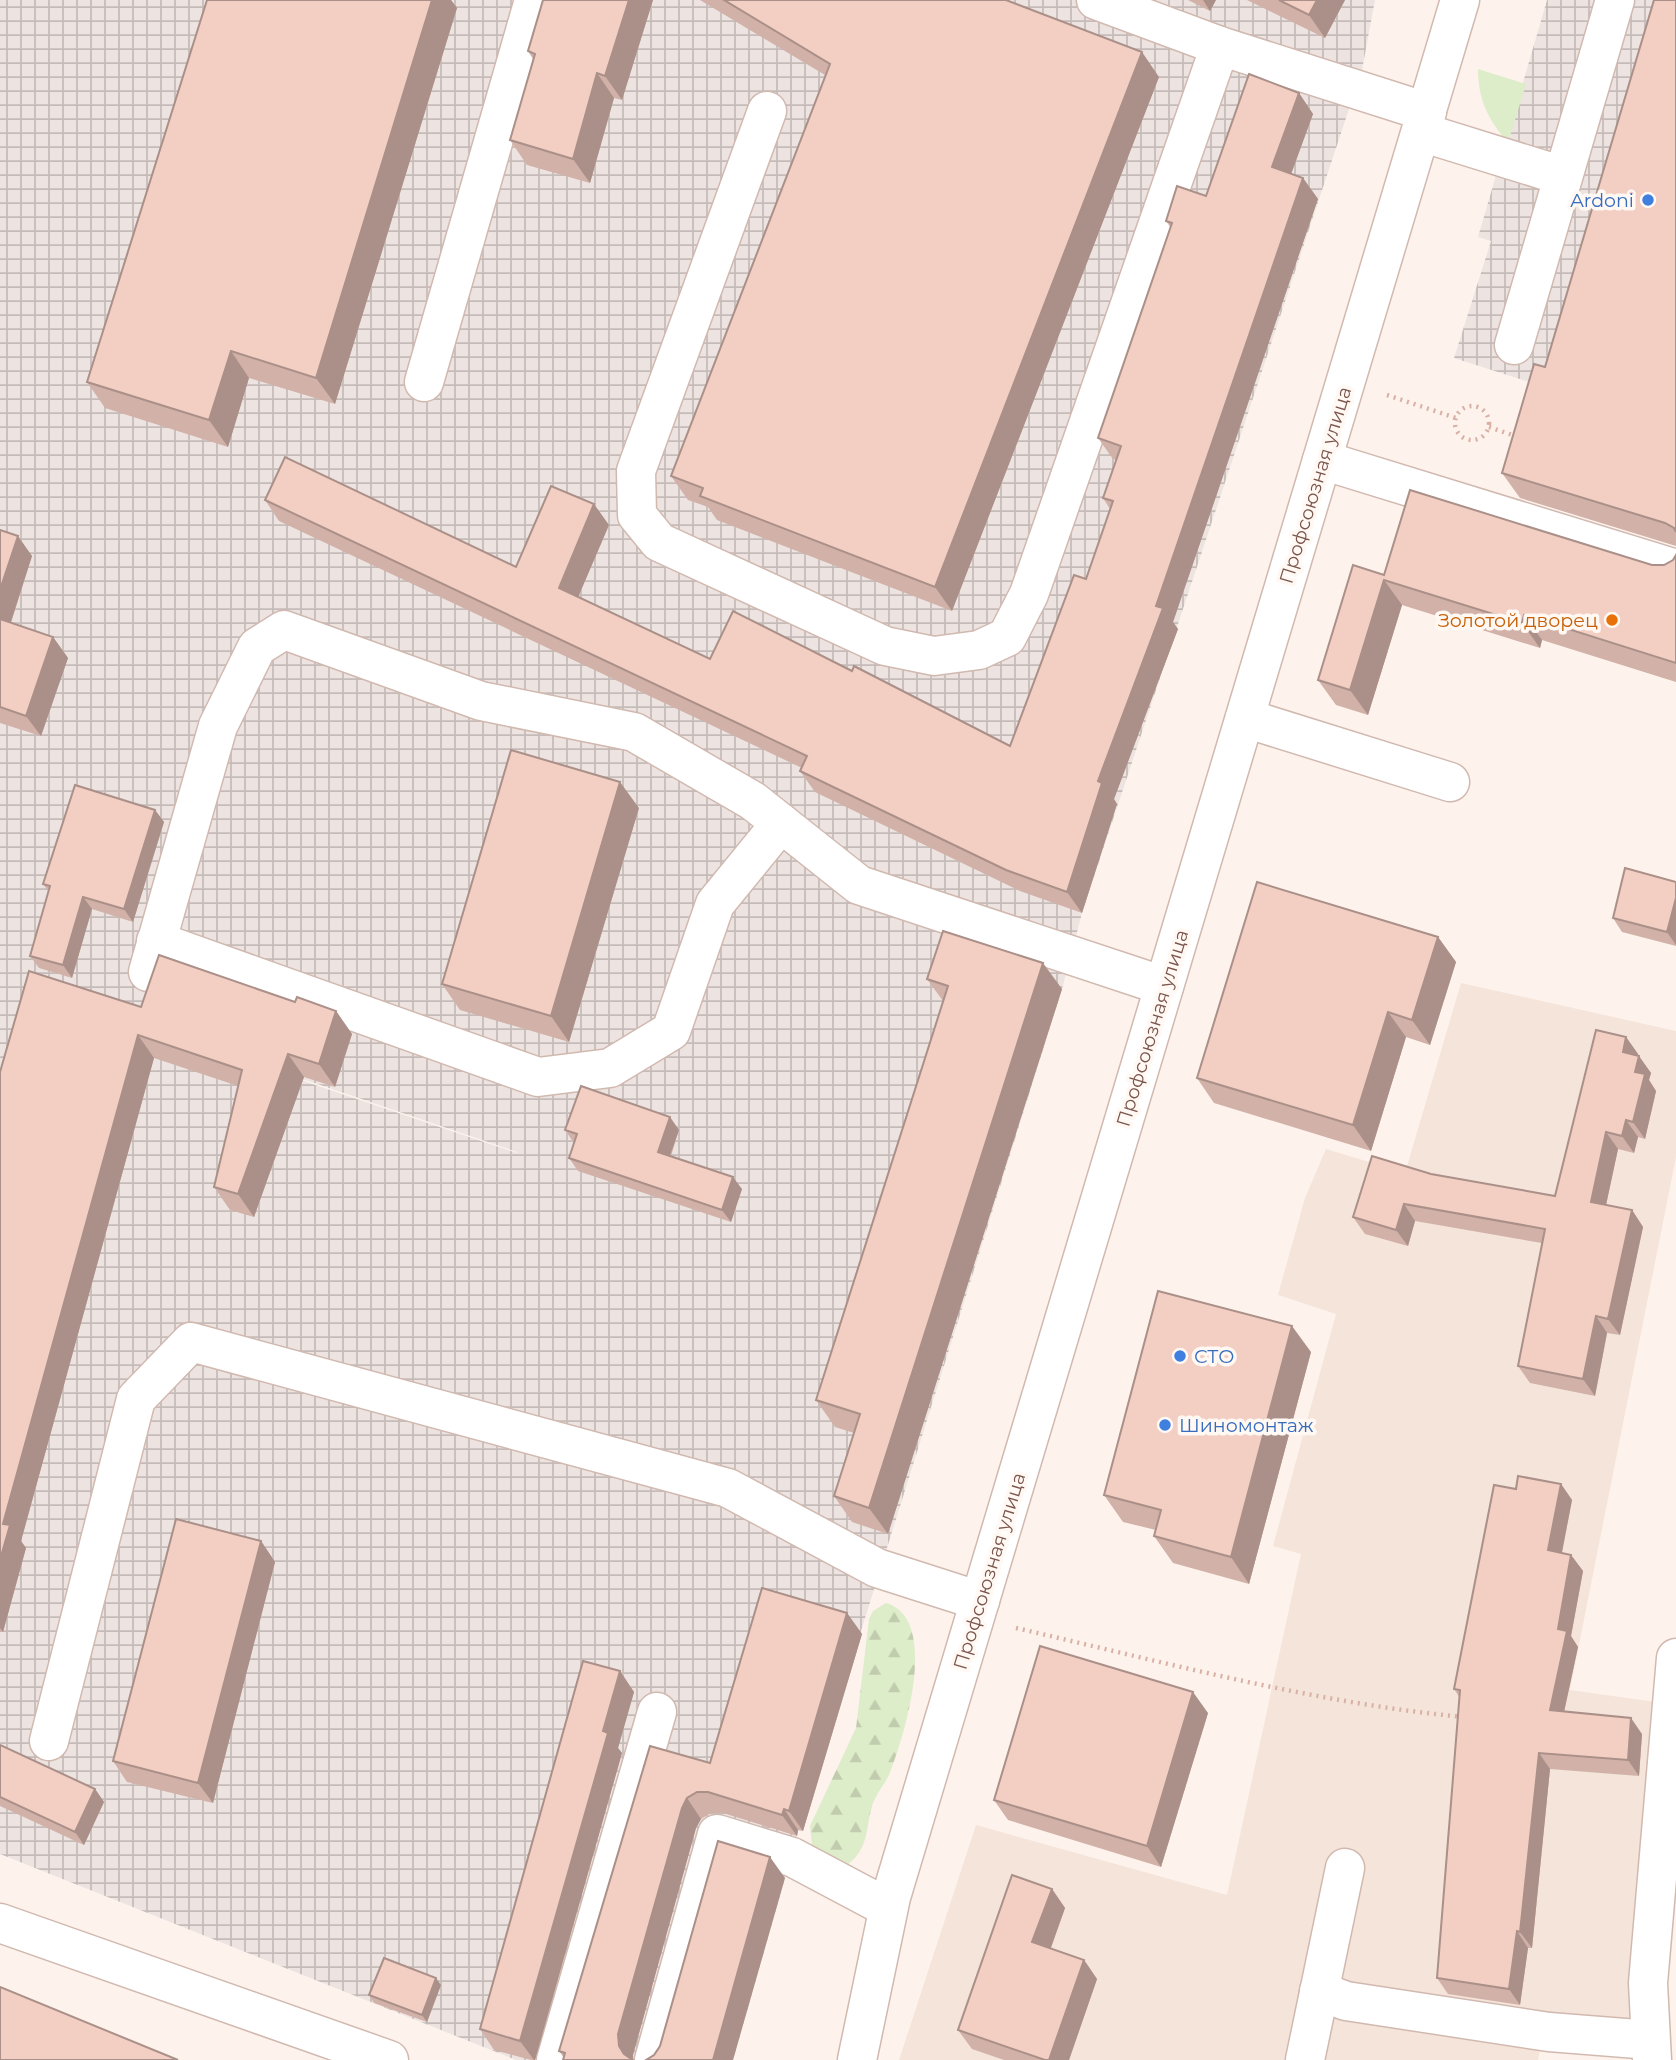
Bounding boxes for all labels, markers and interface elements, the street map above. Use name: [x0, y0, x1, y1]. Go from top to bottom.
place label: Ardoni: [1570, 189, 1634, 212]
marker: Ardoni: [1640, 192, 1656, 208]
street label: Профсоюзная улица: [1275, 384, 1356, 586]
place label: Золотой дворец: [1438, 609, 1598, 632]
marker: Золотой дворец: [1604, 612, 1620, 628]
street label: Профсоюзная улица: [1112, 927, 1193, 1129]
place label: СТО: [1194, 1345, 1234, 1368]
marker: СТО: [1172, 1348, 1188, 1364]
place label: Шиномонтаж: [1179, 1414, 1314, 1437]
marker: Шиномонтаж: [1157, 1417, 1173, 1433]
street label: Профсоюзная улица: [949, 1470, 1030, 1672]

